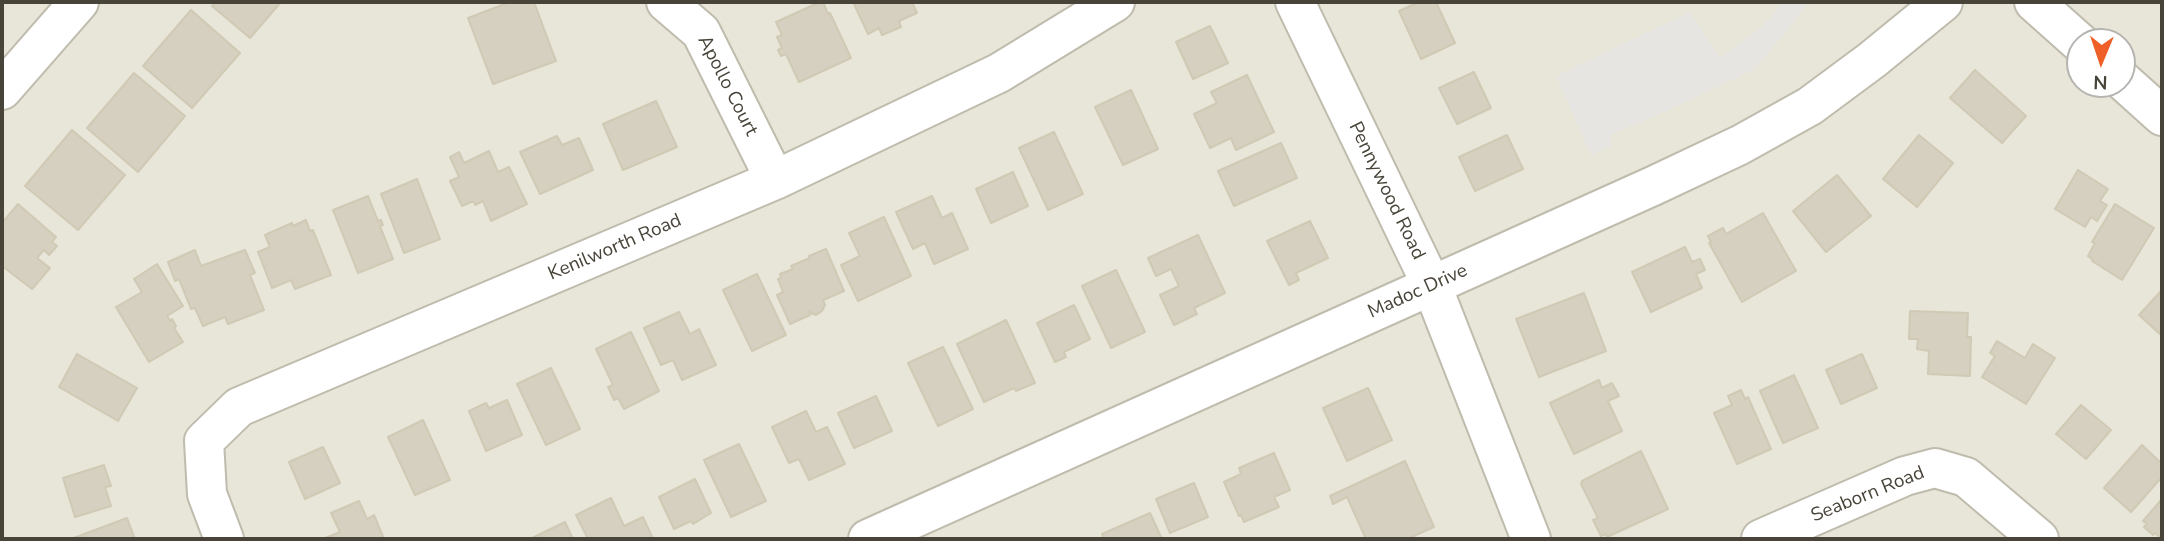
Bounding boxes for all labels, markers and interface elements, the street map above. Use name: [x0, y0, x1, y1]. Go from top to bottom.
north arrow: [2066, 28, 2136, 98]
street label: Apollo Court: [692, 32, 762, 140]
text: N: [2093, 69, 2108, 95]
street label: Pennywood Road: [1343, 118, 1429, 264]
street label: Kenilworth Road: [545, 210, 685, 286]
street label: Madoc Drive: [1365, 260, 1471, 324]
street label: Seaborn Road: [1808, 462, 1928, 528]

